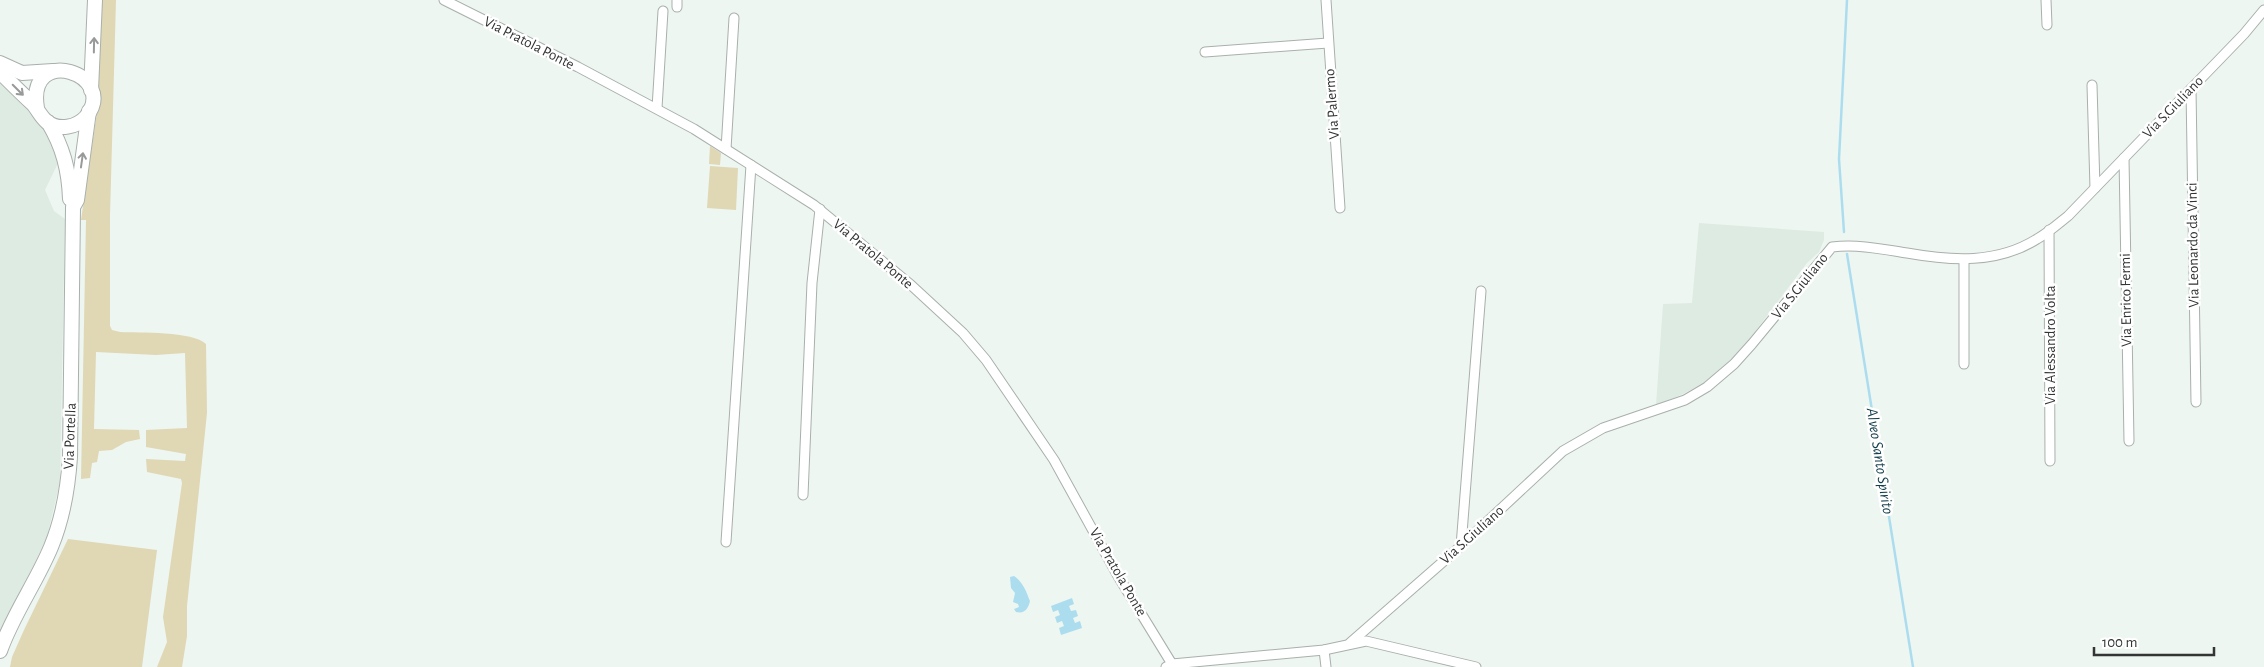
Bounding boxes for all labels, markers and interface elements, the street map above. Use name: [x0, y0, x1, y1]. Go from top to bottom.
street label: Via Pratola Ponte: [481, 14, 577, 72]
one-way arrow: [89, 37, 99, 54]
street label: Via Palermo: [1322, 68, 1342, 140]
street label: Via S.Giuliano: [2140, 73, 2206, 141]
one-way arrow: [12, 84, 25, 96]
one-way arrow: [78, 152, 88, 168]
street label: Via Leonardo da Vinci: [2184, 182, 2202, 308]
street label: Via Pratola Ponte: [830, 216, 916, 292]
street label: Via S.Giuliano: [1769, 250, 1831, 322]
street label: Via Enrico Fermi: [2118, 253, 2134, 347]
street label: Via Alessandro Volta: [2043, 285, 2058, 405]
street label: Via Portella: [61, 402, 79, 470]
water label: Alveo Santo Spirito: [1863, 406, 1896, 516]
street label: Via S.Giuliano: [1437, 503, 1507, 567]
street label: Via Pratola Ponte: [1087, 525, 1149, 619]
scale bar: [2094, 624, 2214, 656]
text: 100 m: [2102, 635, 2137, 650]

